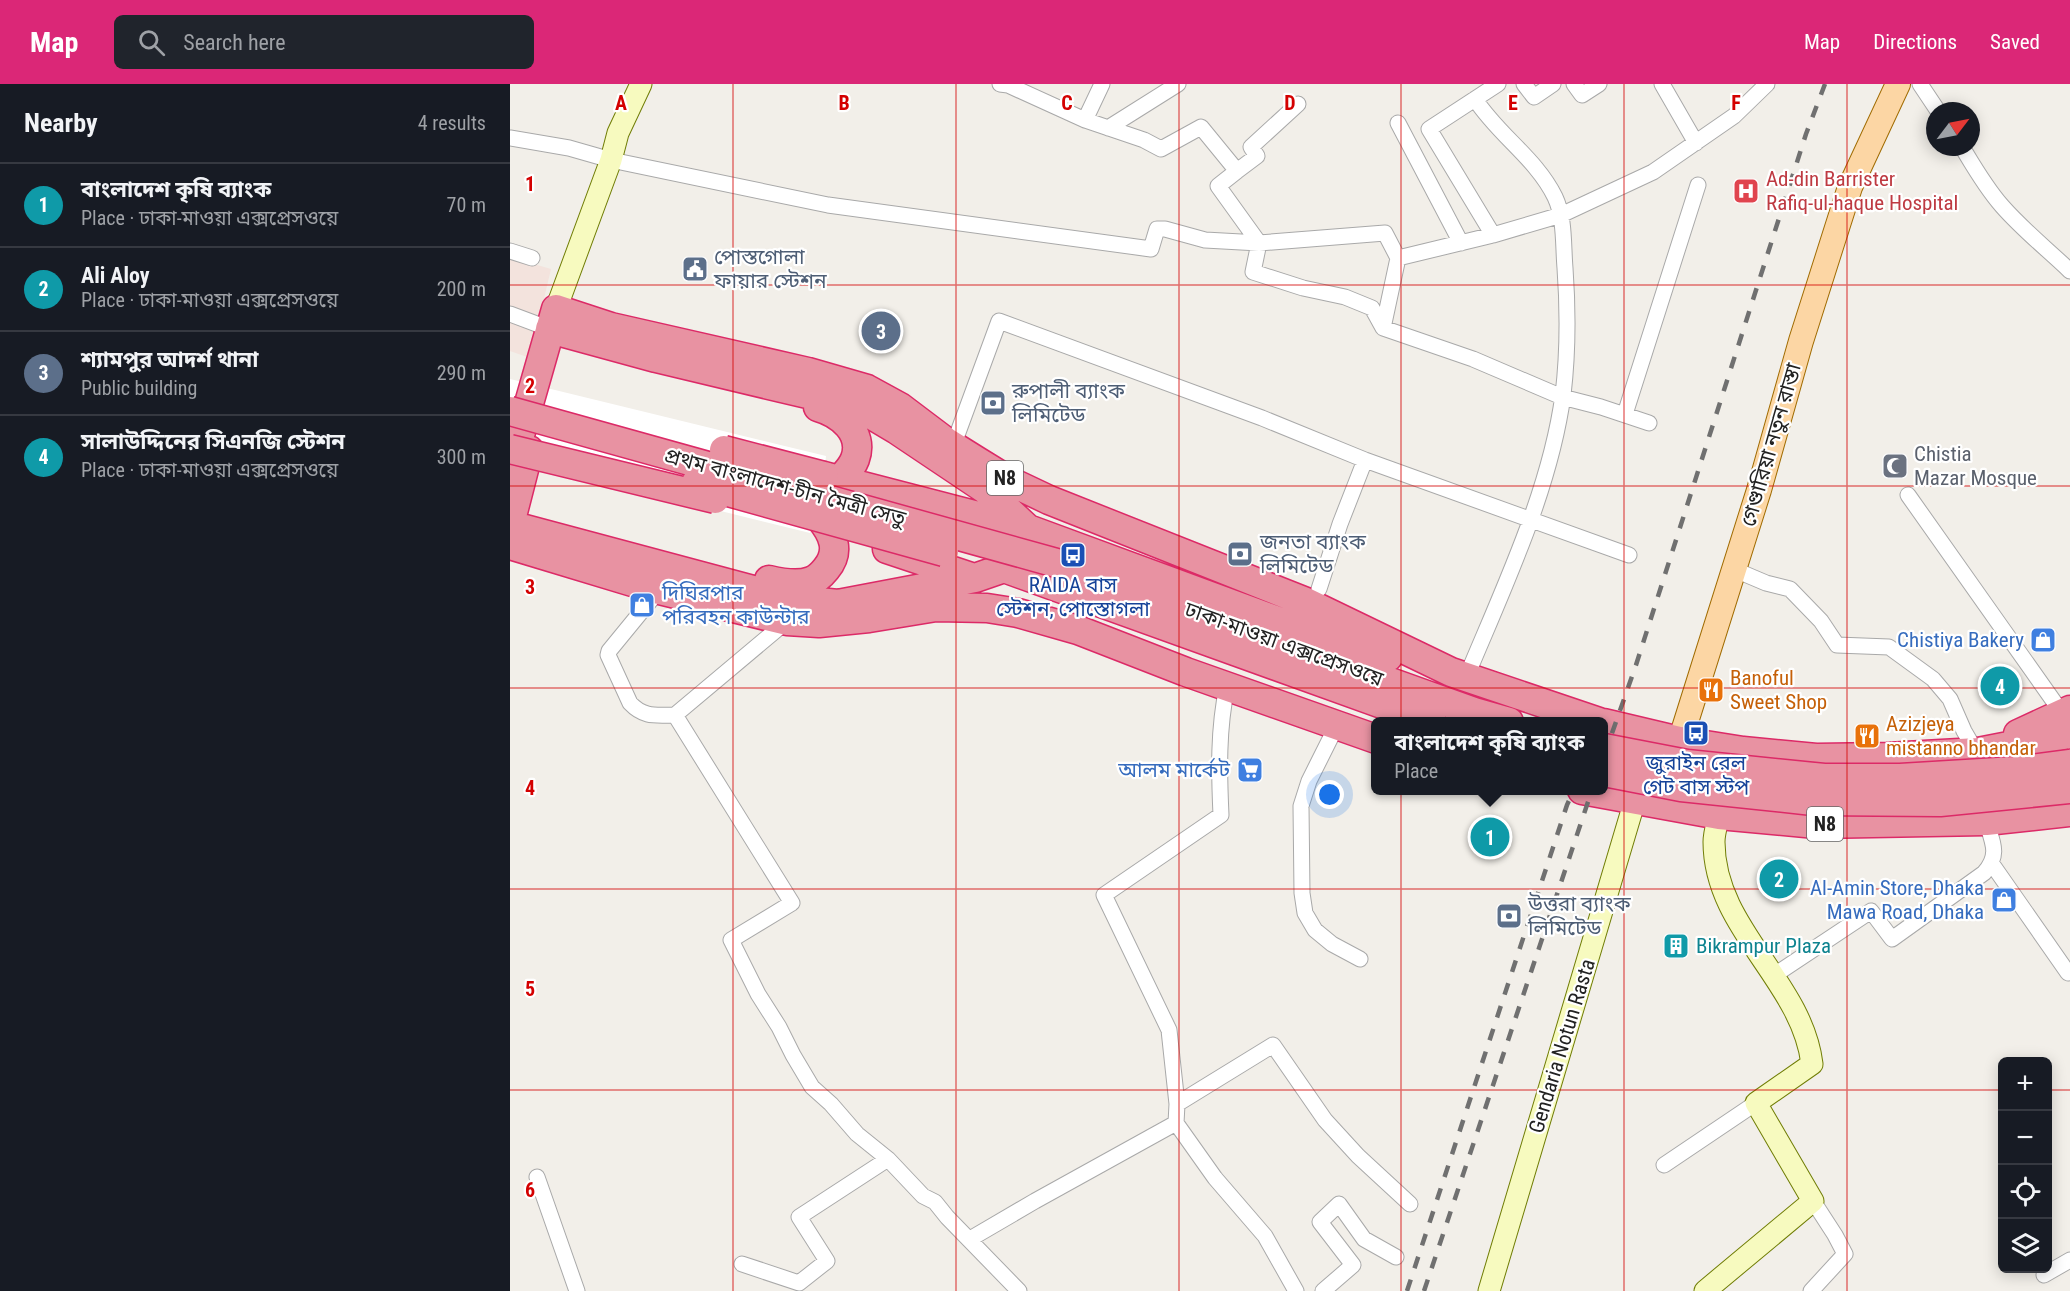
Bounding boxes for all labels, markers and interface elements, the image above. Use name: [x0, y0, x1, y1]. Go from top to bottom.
search box: [114, 15, 534, 69]
text: Map: [30, 26, 78, 59]
icon: search: [135, 26, 168, 59]
text: Search here: [183, 30, 286, 55]
text: Map: [1804, 30, 1840, 54]
text: Directions: [1873, 30, 1957, 54]
text: Saved: [1990, 30, 2040, 54]
text: A: [615, 91, 627, 115]
text: B: [838, 91, 850, 115]
text: C: [1061, 91, 1073, 115]
text: D: [1284, 91, 1296, 115]
text: E: [1508, 91, 1518, 115]
text: F: [1731, 91, 1741, 115]
north arrow: [1926, 102, 1980, 156]
text: Nearby: [24, 108, 98, 138]
text: 4 results: [418, 111, 486, 135]
place label: Ad-din Barrister Rafiq-ul-haque Hospital: [1766, 167, 1958, 215]
text: 1: [525, 172, 535, 196]
hospital icon: Ad-din Barrister Rafiq-ul-haque Hospital: [1731, 176, 1761, 206]
text: বাংলাদেশ কৃষি ব্যাংক: [81, 177, 271, 202]
text: 1: [38, 193, 49, 217]
text: 70 m: [447, 193, 486, 217]
text: Place · ঢাকা-মাওয়া এক্সপ্রেসওয়ে: [81, 206, 338, 230]
place label: পোস্তগোলা ফায়ার স্টেশন: [713, 245, 827, 293]
public building icon: পোস্তগোলা ফায়ার স্টেশন: [680, 254, 710, 284]
text: Ali Aloy: [81, 263, 150, 288]
text: 2: [38, 277, 49, 301]
text: 200 m: [437, 277, 486, 301]
text: Place · ঢাকা-মাওয়া এক্সপ্রেসওয়ে: [81, 288, 338, 312]
pin: 3: [862, 308, 901, 354]
text: শ্যামপুর আদর্শ থানা: [81, 347, 259, 372]
street label: গেণ্ডারিয়া নতুন রাস্তা: [1736, 360, 1807, 530]
text: 3: [38, 361, 49, 385]
text: 290 m: [437, 361, 486, 385]
text: 2: [525, 374, 535, 398]
text: Public building: [81, 376, 197, 400]
place label: রুপালী ব্যাংক লিমিটেড: [1011, 379, 1126, 427]
bank icon: রুপালী ব্যাংক লিমিটেড: [978, 388, 1008, 418]
text: সালাউদ্দিনের সিএনজি স্টেশন: [81, 429, 345, 454]
place label: Chistia Mazar Mosque: [1914, 442, 2037, 490]
street label: প্রথম বাংলাদেশ-চীন মৈত্রী সেতু: [662, 443, 909, 532]
text: 4: [38, 445, 49, 469]
text: 300 m: [437, 445, 486, 469]
mosque icon: Chistia Mazar Mosque: [1880, 451, 1910, 481]
text: Place · ঢাকা-মাওয়া এক্সপ্রেসওয়ে: [81, 458, 338, 482]
road number: N8: [987, 461, 1023, 495]
place label: জনতা ব্যাংক লিমিটেড: [1259, 530, 1367, 578]
bank icon: জনতা ব্যাংক লিমিটেড: [1225, 539, 1255, 569]
bus stop icon: RAIDA বাস স্টেশন, পোস্তোগলা: [1058, 540, 1088, 570]
place label: RAIDA বাস স্টেশন, পোস্তোগলা: [996, 573, 1150, 621]
text: 3: [525, 575, 535, 599]
place label: দিঘিরপার পরিবহন কাউন্টার: [661, 581, 810, 629]
shop icon: দিঘিরপার পরিবহন কাউন্টার: [627, 590, 657, 620]
street label: ঢাকা-মাওয়া এক্সপ্রেসওয়ে: [1181, 597, 1387, 691]
shop icon: Chistiya Bakery: [2028, 625, 2058, 655]
place label: Chistiya Bakery: [1897, 628, 2024, 652]
pin: 4: [1980, 664, 2020, 708]
place label: Banoful Sweet Shop: [1730, 666, 1827, 714]
restaurant icon: Banoful Sweet Shop: [1696, 675, 1726, 705]
place label: Azizjeya mistanno bhandar: [1886, 712, 2036, 760]
popup: [1371, 717, 1608, 795]
bus stop icon: জুরাইন রেল গেট বাস স্টপ: [1681, 718, 1711, 748]
restaurant icon: Azizjeya mistanno bhandar: [1852, 721, 1882, 751]
text: বাংলাদেশ কৃষি ব্যাংক: [1394, 730, 1585, 755]
place label: জুরাইন রেল গেট বাস স্টপ: [1643, 751, 1750, 799]
supermarket icon: আলম মার্কেট: [1235, 755, 1265, 785]
place label: আলম মার্কেট: [1117, 757, 1230, 782]
text: Place: [1394, 759, 1438, 783]
text: 4: [525, 776, 535, 800]
your location: [1315, 780, 1344, 809]
road number: N8: [1807, 807, 1843, 841]
pin: 1: [1470, 814, 1510, 860]
pin: 2: [1760, 856, 1798, 902]
place label: Al-Amin Store, Dhaka Mawa Road, Dhaka: [1810, 876, 1984, 924]
shop icon: Al-Amin Store, Dhaka Mawa Road, Dhaka: [1989, 885, 2019, 915]
place label: উত্তরা ব্যাংক লিমিটেড: [1527, 892, 1632, 940]
bank icon: উত্তরা ব্যাংক লিমিটেড: [1494, 901, 1524, 931]
building icon: Bikrampur Plaza: [1661, 931, 1691, 961]
place label: Bikrampur Plaza: [1696, 934, 1831, 958]
street label: Gendaria Notun Rasta: [1524, 956, 1600, 1136]
text: 5: [525, 977, 535, 1001]
map controls: [1998, 1057, 2052, 1273]
button: +: [1998, 1057, 2052, 1111]
button: −: [1998, 1111, 2052, 1165]
button: locate: [1998, 1165, 2052, 1219]
text: 6: [525, 1178, 535, 1202]
button: layers: [1998, 1219, 2052, 1273]

